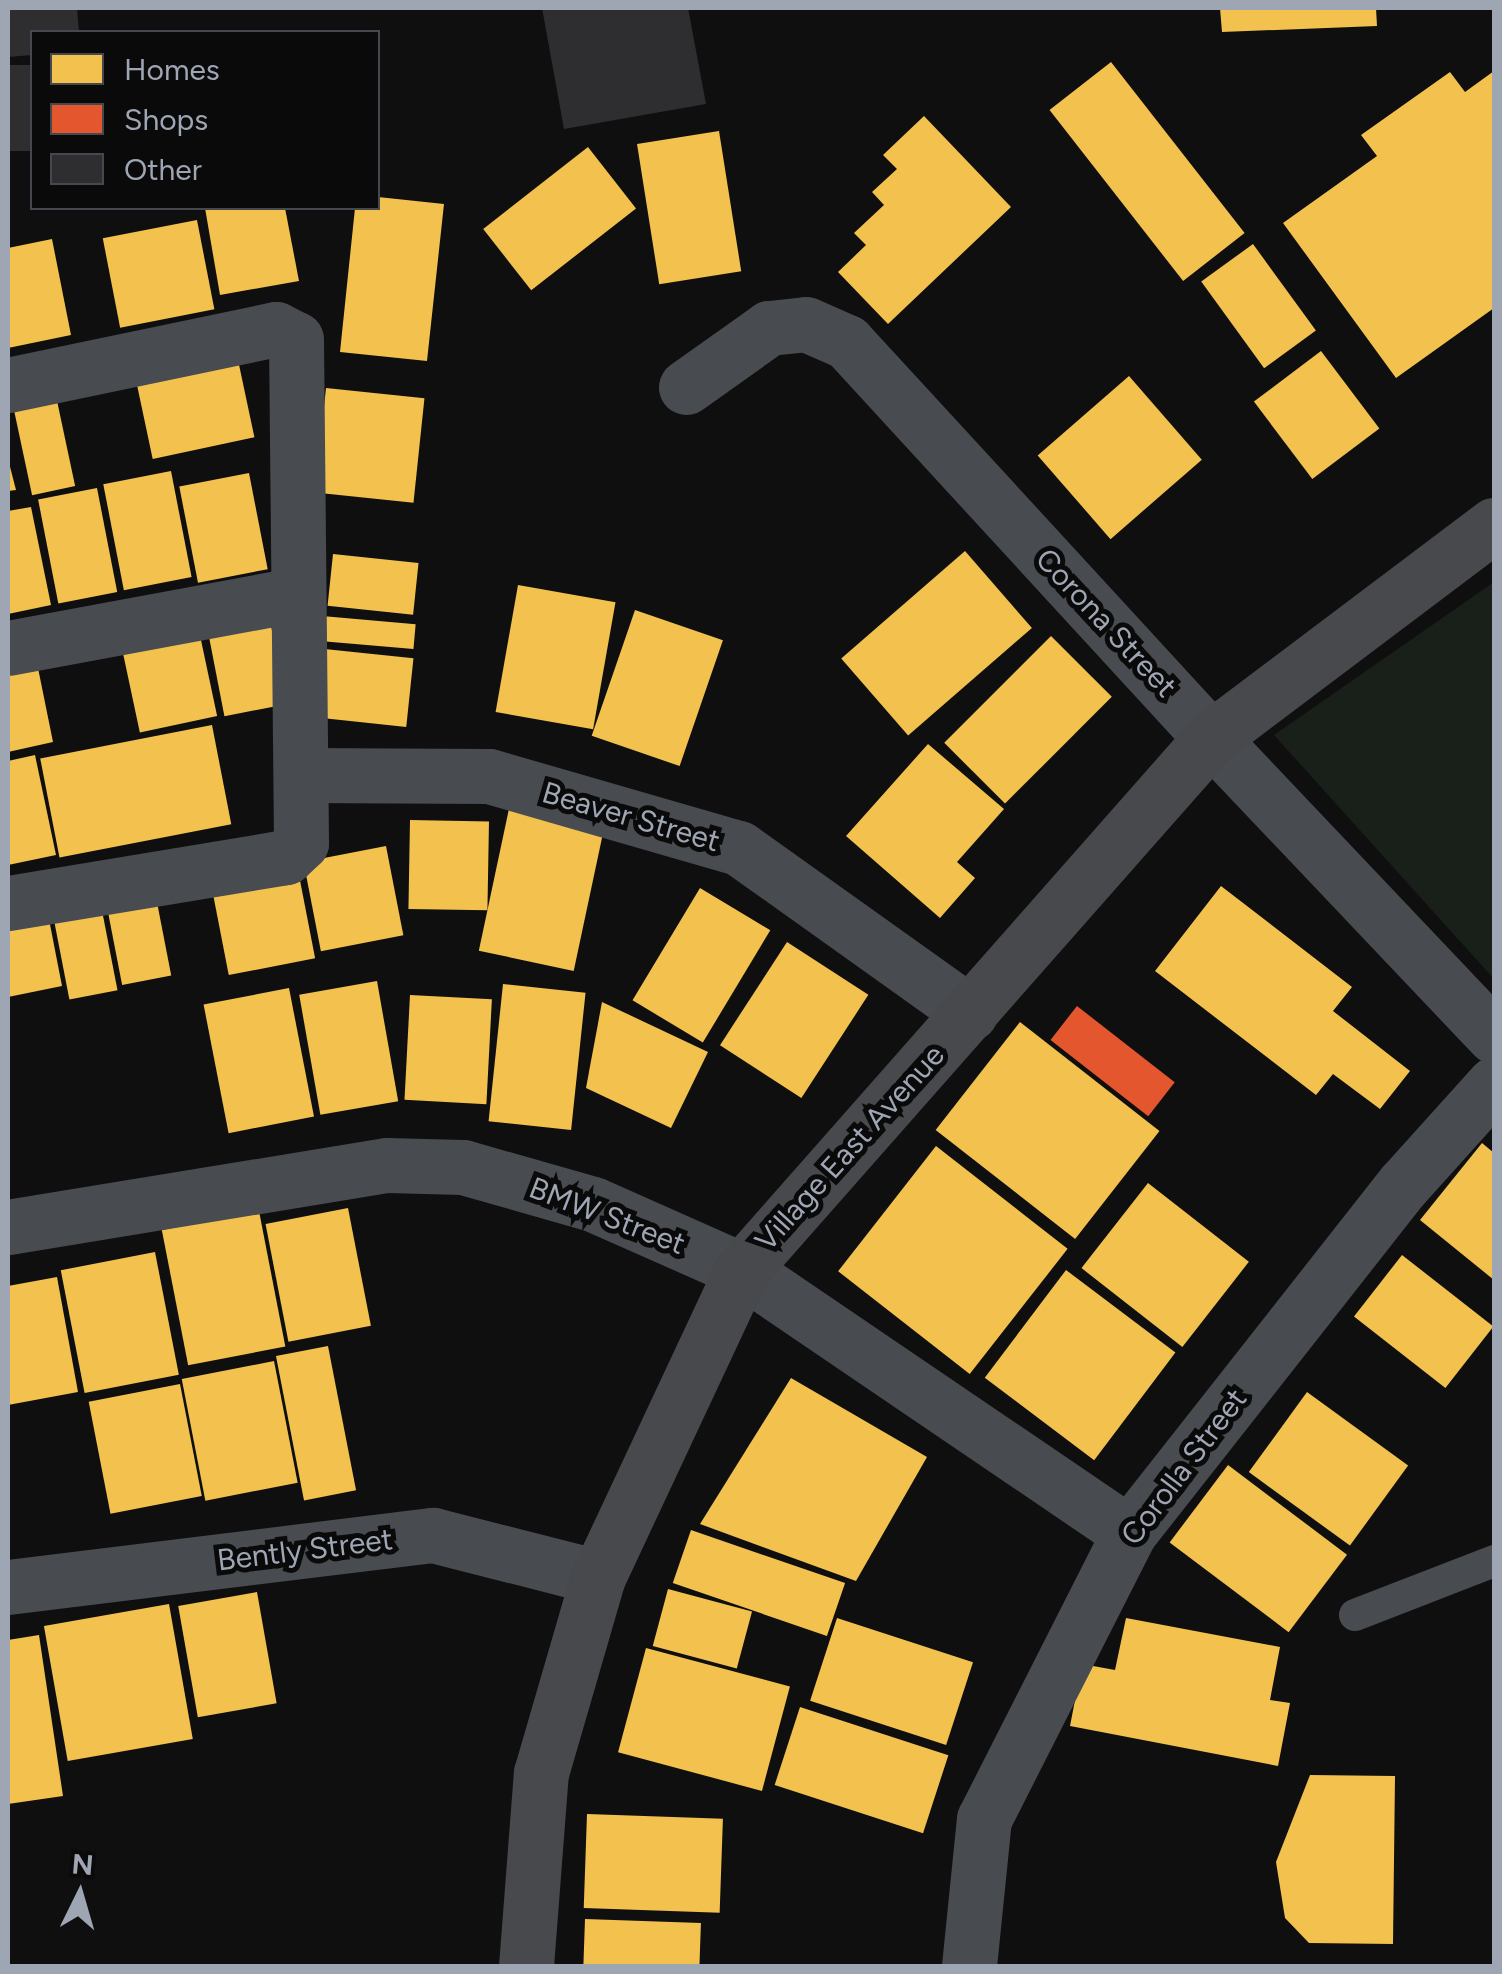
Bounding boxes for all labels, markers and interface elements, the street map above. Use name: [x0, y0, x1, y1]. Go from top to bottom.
legend: [30, 30, 380, 210]
text: Homes: [124, 51, 220, 88]
text: Shops: [124, 101, 208, 138]
text: Other: [124, 151, 202, 188]
street label: Corona Street: [1028, 541, 1184, 705]
street label: Beaver Street: [538, 774, 724, 860]
street label: Village East Avenue: [748, 1038, 952, 1258]
street label: BMW Street: [524, 1170, 690, 1262]
street label: Corolla Street: [1114, 1382, 1254, 1552]
street label: Bently Street: [215, 1521, 395, 1579]
north arrow: [30, 1844, 130, 1944]
text: N: [70, 1846, 95, 1882]

